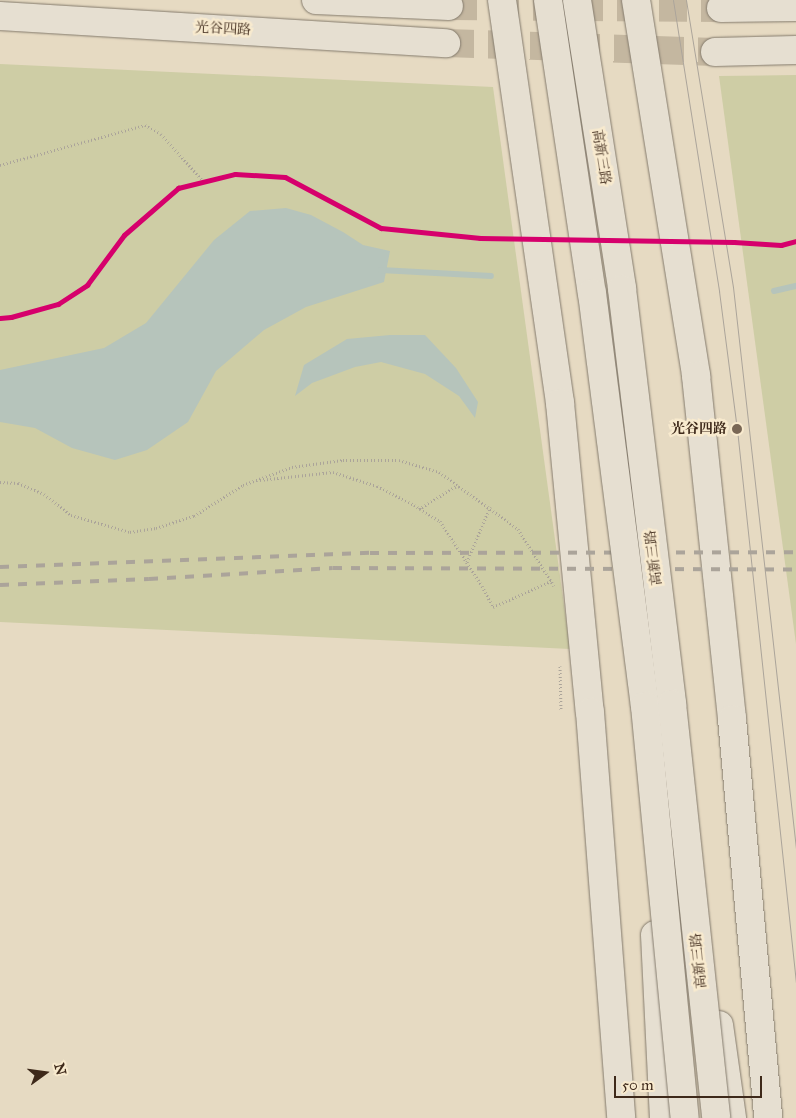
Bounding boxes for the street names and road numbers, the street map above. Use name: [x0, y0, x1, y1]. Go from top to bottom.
street label: 光谷四路: [195, 19, 251, 39]
street label: 高新三路: [588, 128, 614, 186]
street label: 高新三路: [642, 529, 666, 587]
street label: 高新三路: [688, 932, 710, 990]

